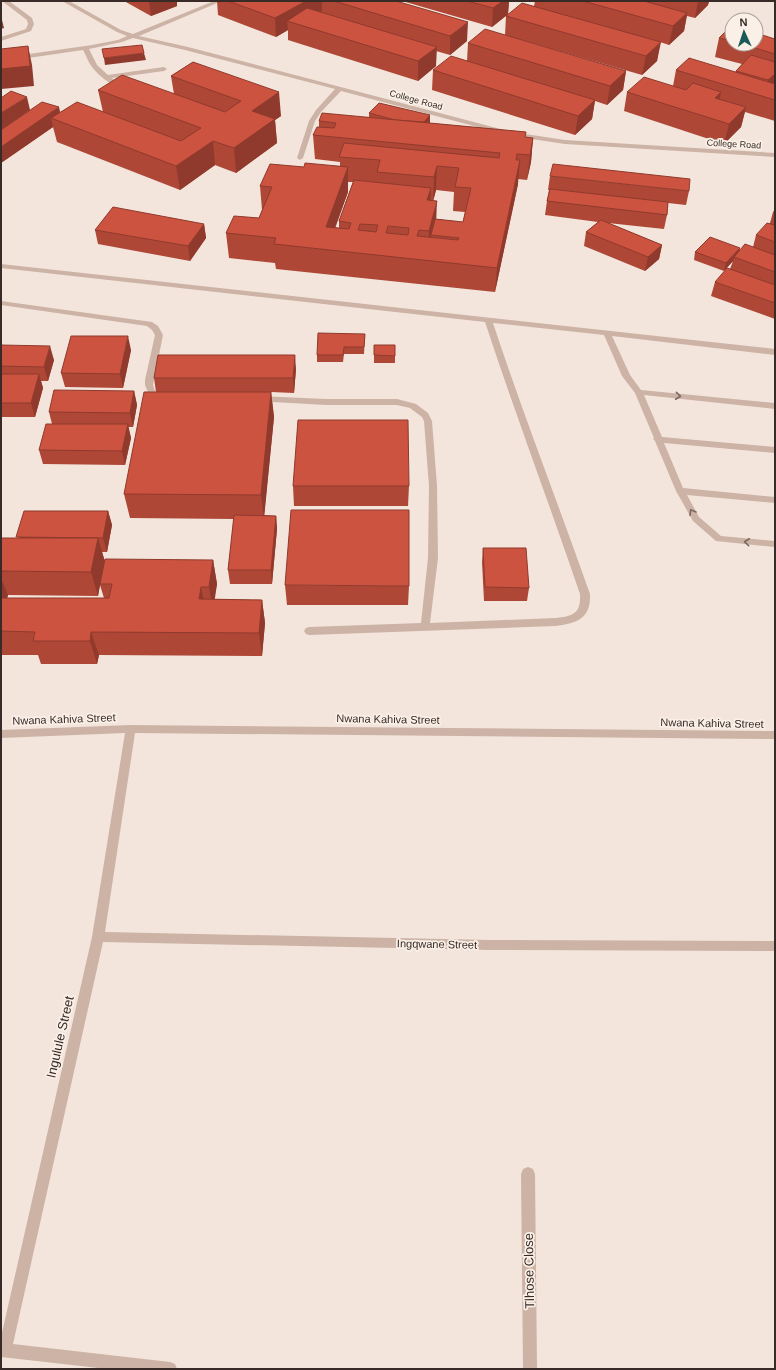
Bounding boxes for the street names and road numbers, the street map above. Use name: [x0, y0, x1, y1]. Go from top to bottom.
street label: College Road: [388, 88, 444, 112]
street label: College Road: [707, 138, 761, 150]
street label: Nwana Kahiva Street: [12, 711, 116, 727]
street label: Nwana Kahiva Street: [336, 712, 440, 726]
street label: Nwana Kahiva Street: [660, 716, 764, 730]
street label: Ingqwane Street: [397, 937, 477, 951]
street label: Ingulule Street: [43, 994, 77, 1080]
street label: Tlhose Close: [521, 1233, 537, 1309]

